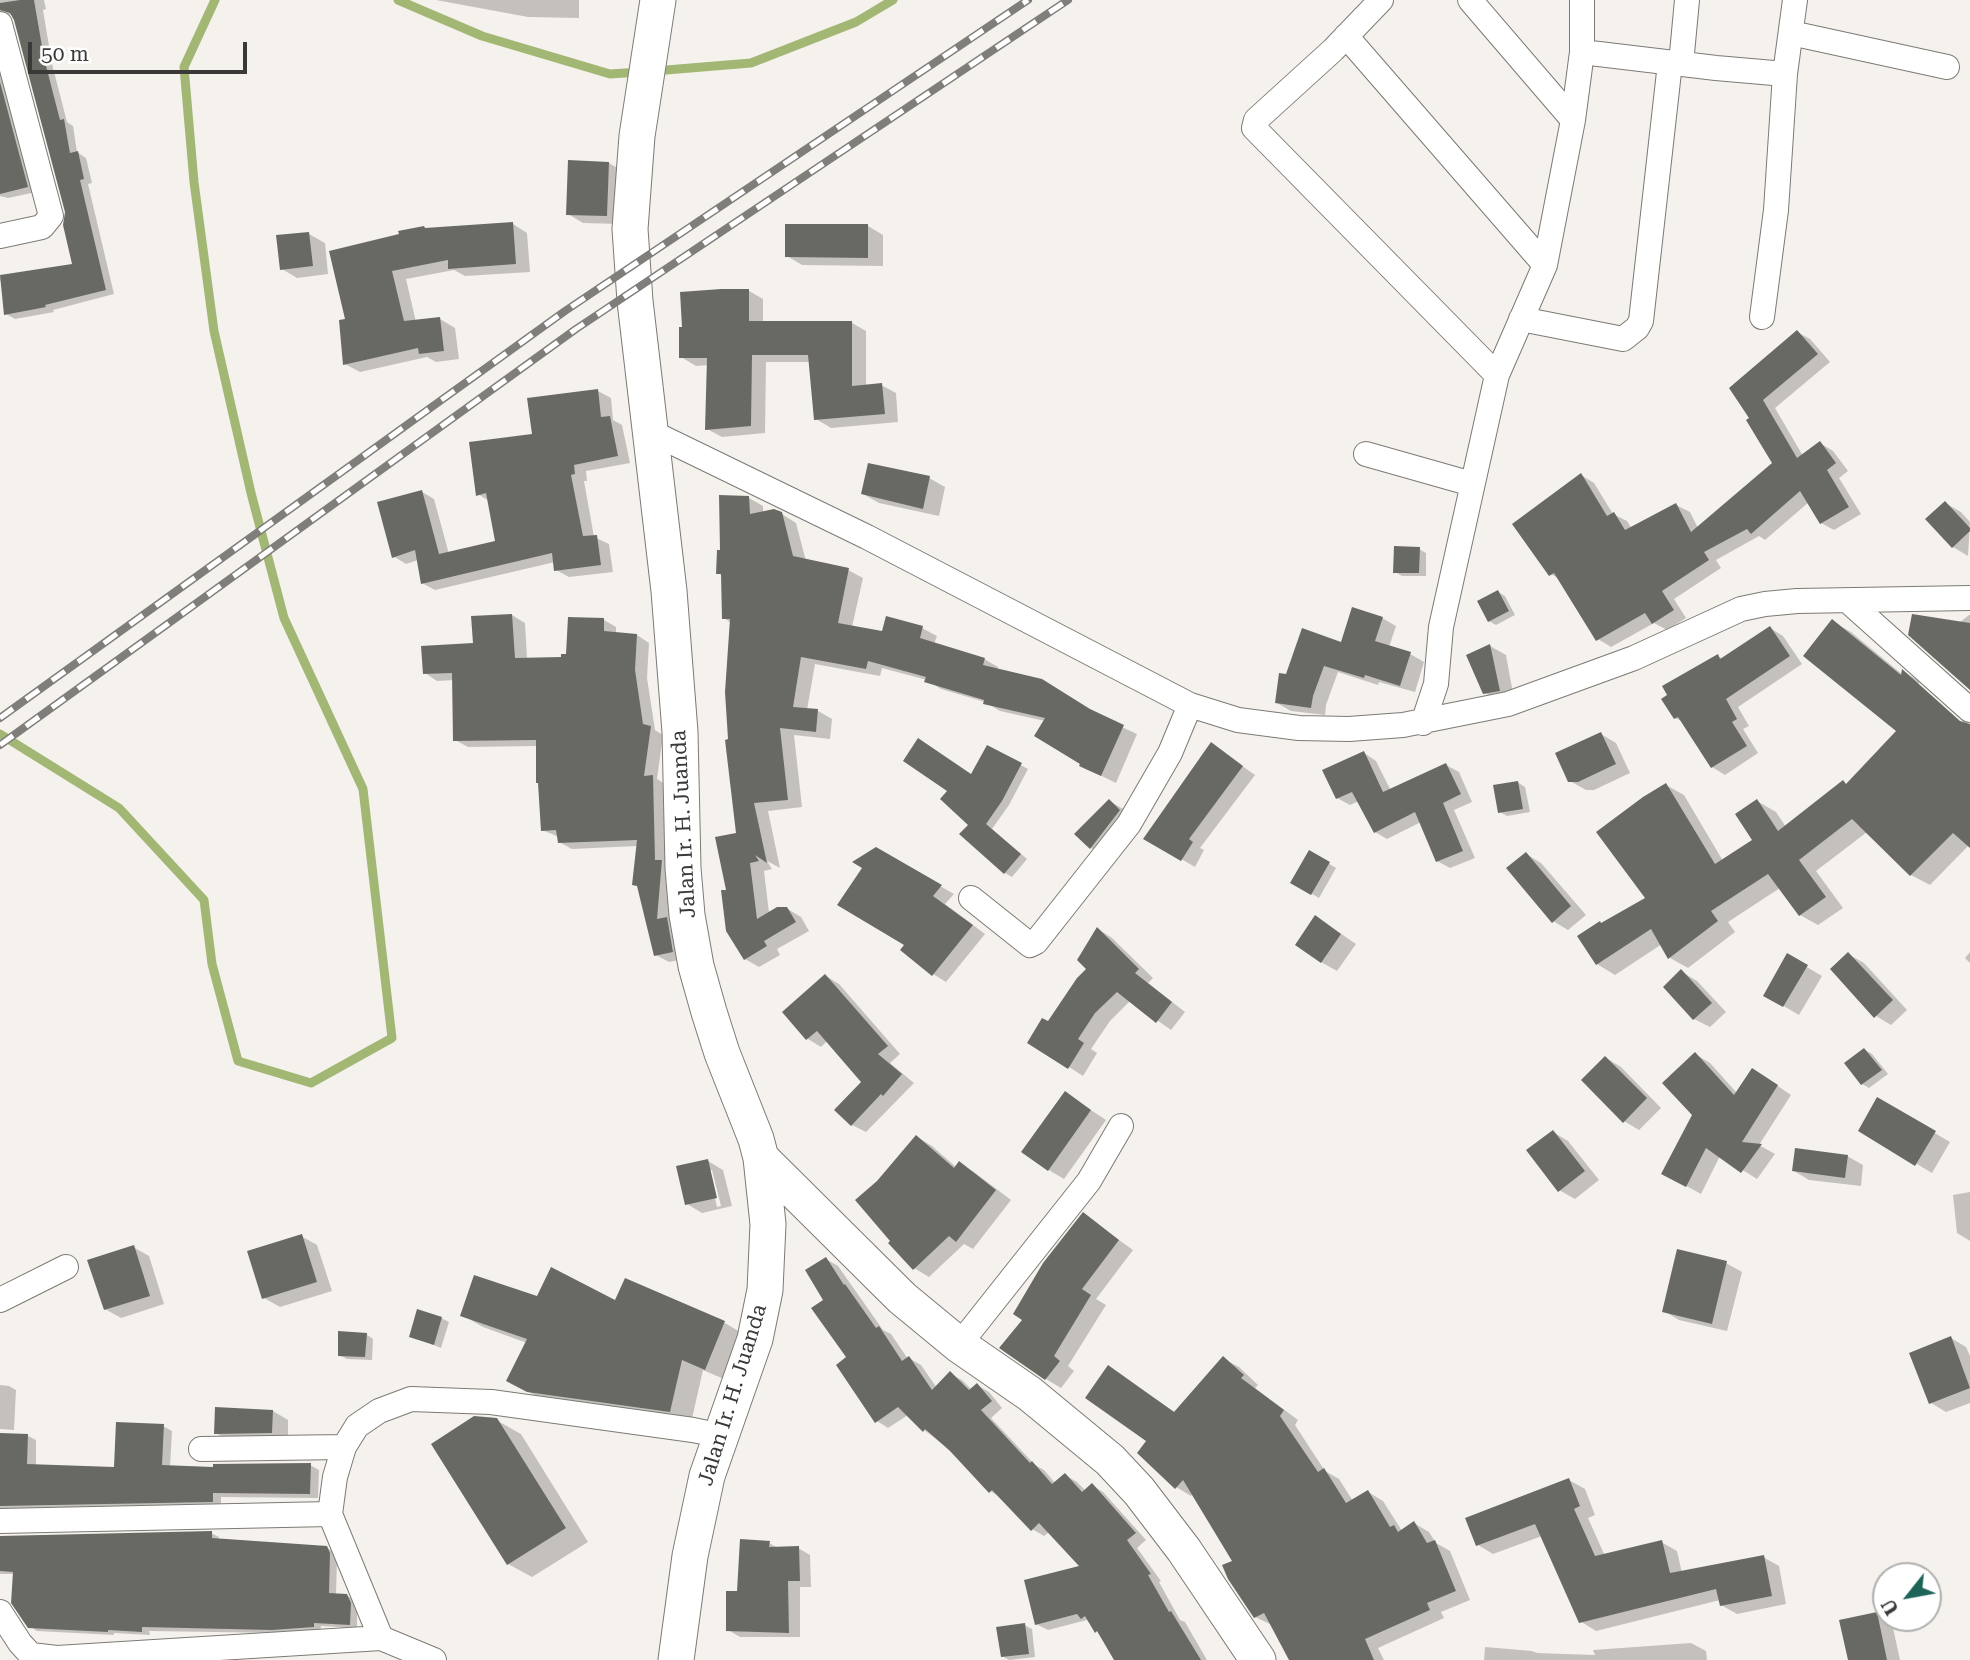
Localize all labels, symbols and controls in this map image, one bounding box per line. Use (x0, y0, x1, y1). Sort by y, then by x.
scale bar (32, 28, 250, 72)
text: 50 m (41, 42, 89, 66)
street label: Jalan Ir. H. Juanda (666, 729, 702, 919)
street label: Jalan Ir. H. Juanda (693, 1301, 773, 1489)
north arrow (1872, 1562, 1942, 1632)
text: U (1877, 1595, 1904, 1619)

